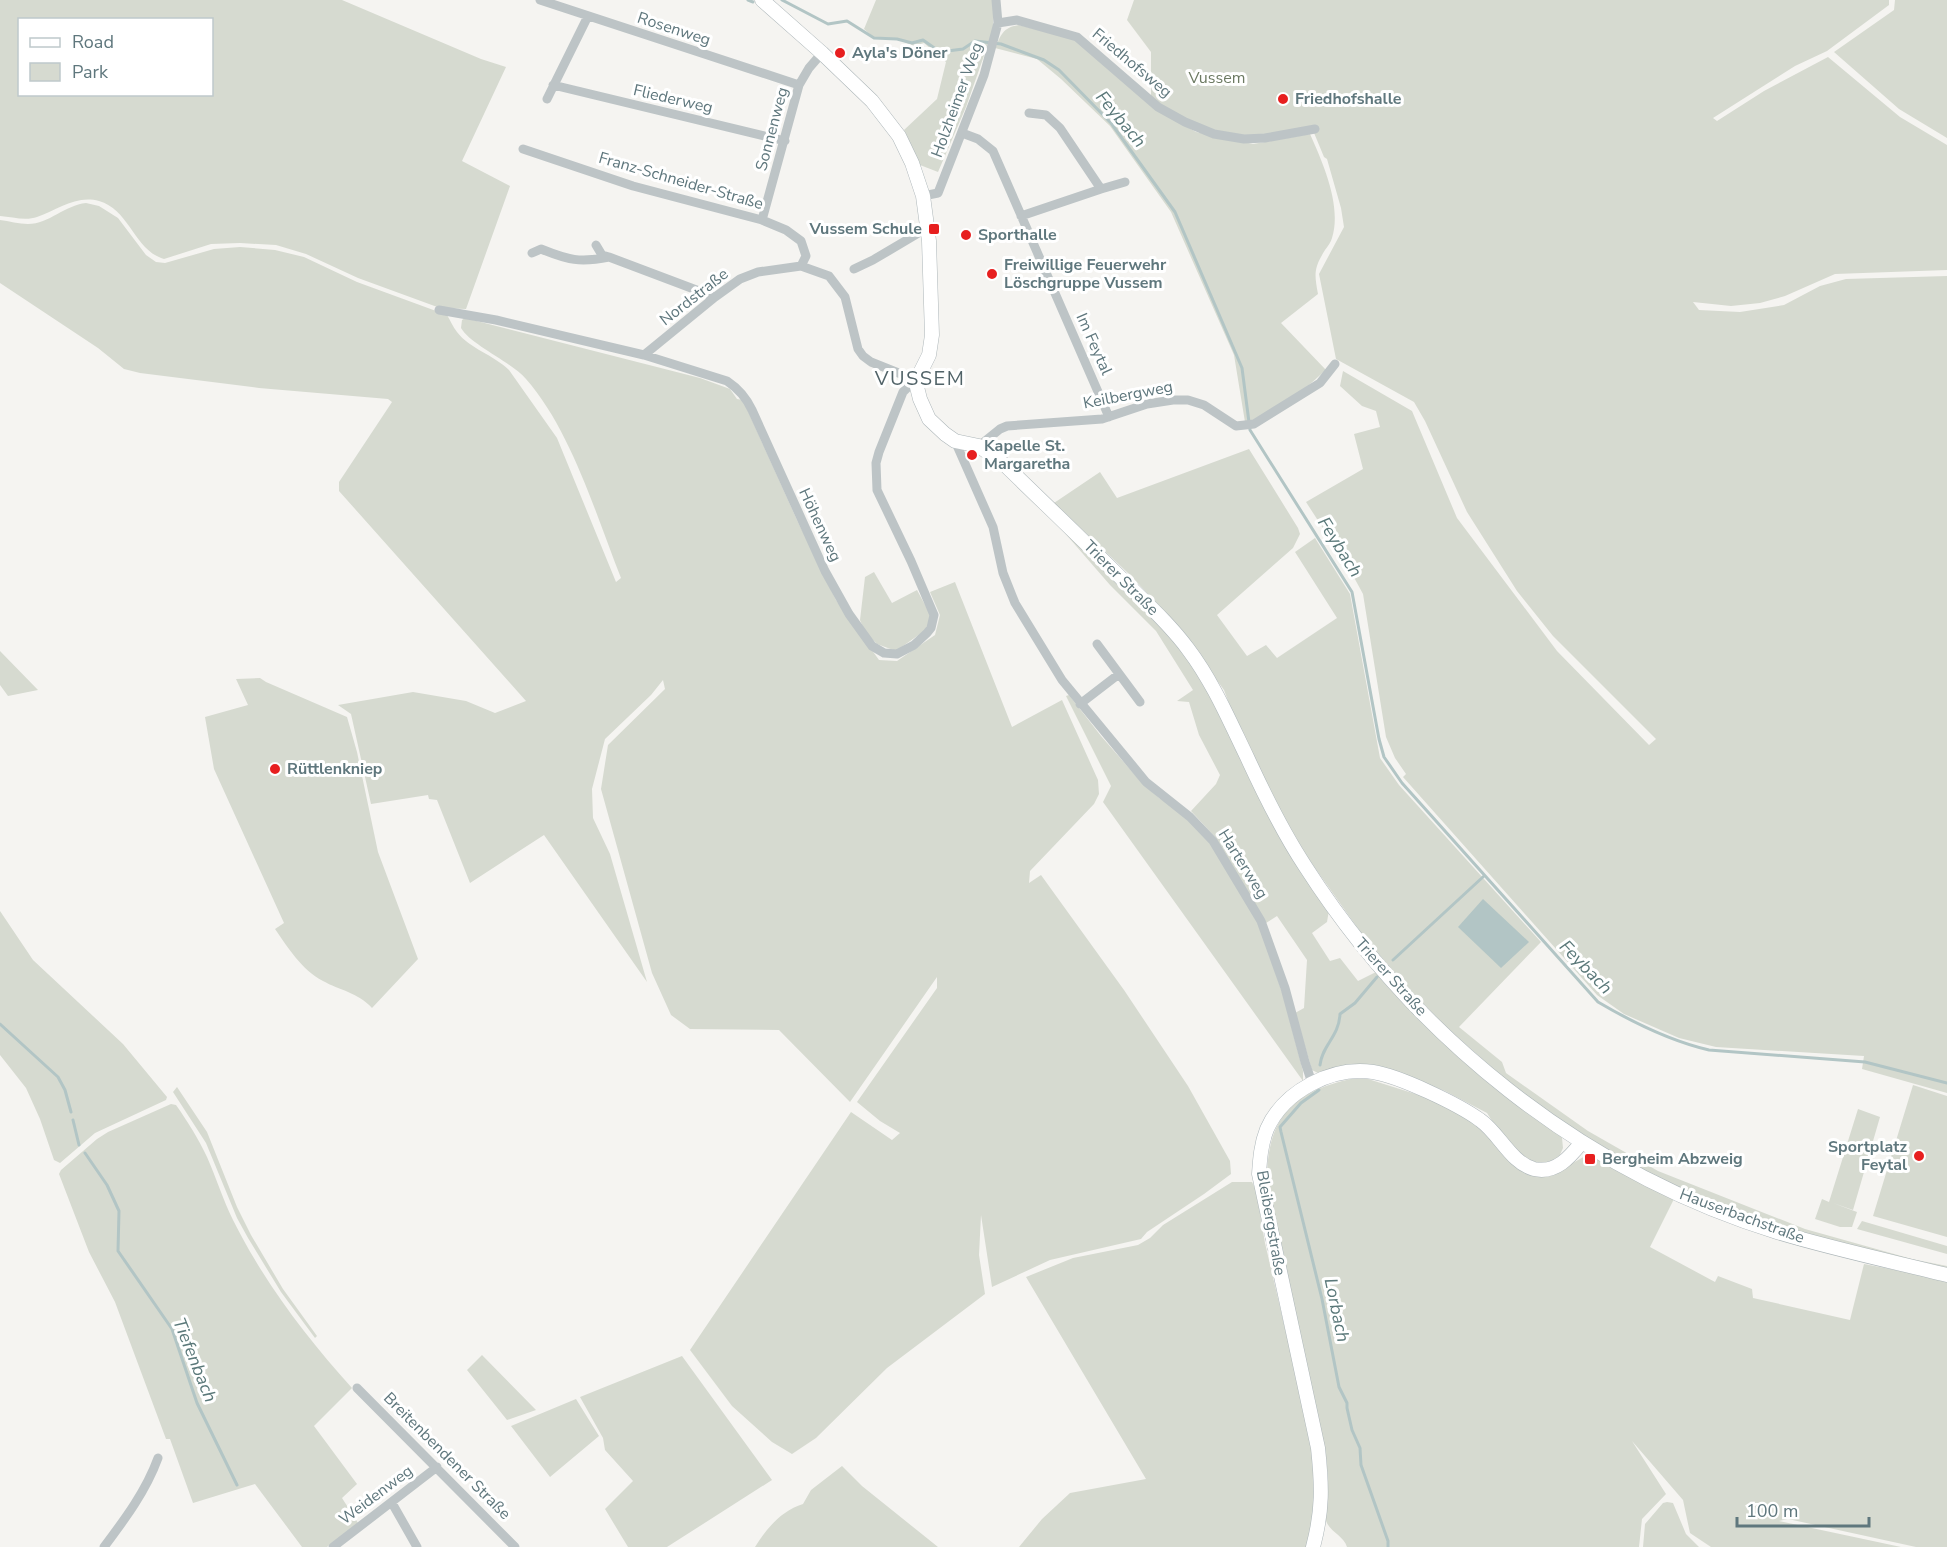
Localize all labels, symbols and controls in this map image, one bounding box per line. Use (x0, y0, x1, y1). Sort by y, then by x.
street label: Rosenweg (635, 7, 713, 51)
legend (18, 18, 213, 96)
street label: Friedhofsweg (1087, 23, 1177, 103)
text: Road (72, 30, 114, 54)
street label: Holzheimer Weg (926, 39, 988, 161)
place label: Ayla's Döner (852, 42, 948, 64)
marker: Ayla's Döner (833, 46, 847, 60)
text: Park (72, 60, 109, 84)
park label: Vussem (1188, 67, 1245, 89)
street label: Fliederweg (631, 79, 715, 119)
street label: Sonnenweg (750, 85, 794, 173)
water label: Feybach (1090, 86, 1152, 152)
place label: Friedhofshalle (1295, 88, 1402, 110)
marker: Friedhofshalle (1276, 92, 1290, 106)
street label: Franz-Schneider-Straße (596, 147, 766, 215)
place label: Vussem Schule (809, 218, 922, 240)
marker: Vussem Schule (927, 222, 941, 236)
place label: Sporthalle (978, 224, 1057, 246)
marker: Sporthalle (959, 228, 973, 242)
place label: Freiwillige Feuerwehr Löschgruppe Vussem (1004, 254, 1167, 294)
street label: Nordstraße (655, 263, 733, 331)
marker: Freiwillige Feuerwehr Löschgruppe Vussem (985, 267, 999, 281)
street label: Im Feytal (1071, 309, 1118, 379)
district label: VUSSEM (874, 365, 965, 392)
street label: Keilbergweg (1081, 376, 1175, 414)
place label: Kapelle St. Margaretha (984, 435, 1070, 475)
marker: Kapelle St. Margaretha (965, 448, 979, 462)
street label: Höhenweg (793, 485, 847, 565)
water label: Feybach (1312, 512, 1368, 582)
street label: Trierer Straße (1078, 535, 1164, 621)
place label: Rüttlenkniep (287, 758, 382, 780)
marker: Rüttlenkniep (268, 762, 282, 776)
street label: Harterweg (1213, 825, 1273, 903)
street label: Trierer Straße (1350, 933, 1432, 1021)
water label: Feybach (1554, 935, 1618, 999)
place label: Sportplatz Feytal (1828, 1136, 1907, 1176)
place label: Bergheim Abzweig (1602, 1148, 1743, 1170)
marker: Sportplatz Feytal (1912, 1149, 1926, 1163)
marker: Bergheim Abzweig (1583, 1152, 1597, 1166)
street label: Bleibergstraße (1251, 1169, 1291, 1277)
street label: Hauserbachstraße (1676, 1183, 1808, 1249)
water label: Lorbach (1319, 1276, 1355, 1344)
water label: Tiefenbach (167, 1314, 223, 1406)
street label: Breitenbendener Straße (378, 1387, 516, 1525)
street label: Weidenweg (335, 1460, 417, 1530)
scale bar (1737, 1490, 1869, 1528)
text: 100 m (1746, 1499, 1798, 1523)

